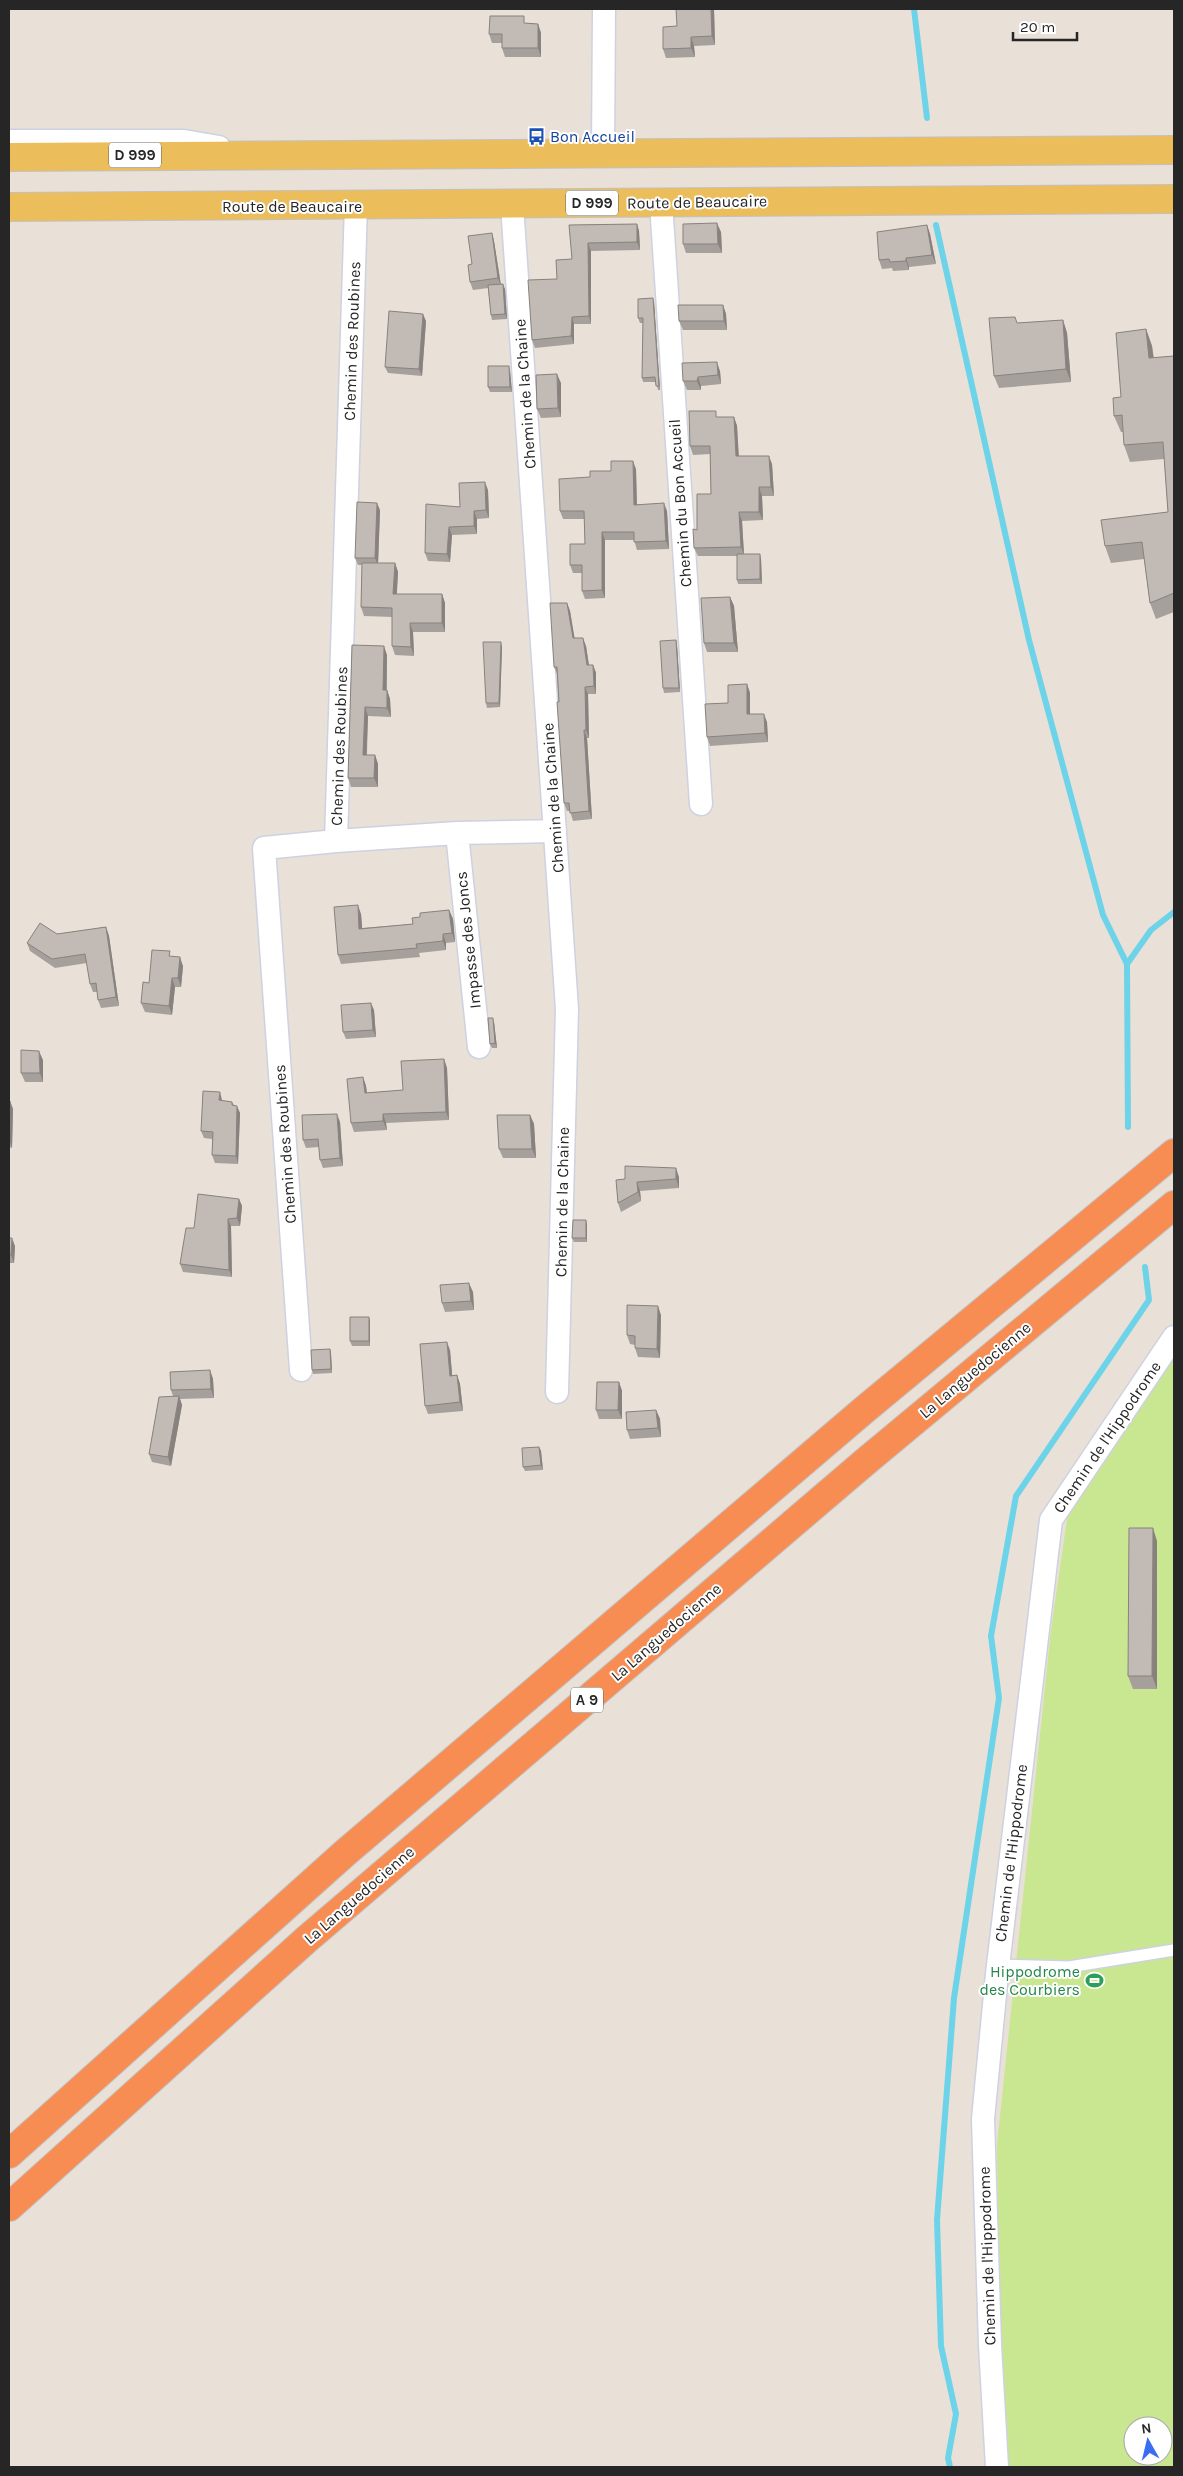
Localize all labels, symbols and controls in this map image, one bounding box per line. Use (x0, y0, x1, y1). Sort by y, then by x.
scale bar (1013, 10, 1077, 42)
text: 20 m (1020, 18, 1055, 36)
bus stop icon: Bon Accueil (526, 126, 546, 146)
place label: Bon Accueil (550, 127, 635, 146)
road number: D 999 (109, 142, 161, 168)
road number: D 999 (566, 190, 618, 216)
street label: Route de Beaucaire (627, 191, 767, 213)
street label: Route de Beaucaire (222, 197, 362, 216)
street label: Chemin des Roubines (340, 261, 364, 421)
street label: Chemin de la Chaine (510, 318, 540, 470)
street label: Chemin du Bon Accueil (665, 418, 695, 588)
street label: Chemin des Roubines (327, 666, 351, 826)
street label: Chemin de la Chaine (538, 722, 568, 874)
street label: Impasse des Joncs (451, 870, 485, 1010)
street label: Chemin des Roubines (270, 1064, 300, 1224)
street label: Chemin de la Chaine (551, 1127, 573, 1277)
street label: La Languedocienne (915, 1318, 1035, 1422)
street label: Chemin de l'Hippodrome (1049, 1357, 1165, 1517)
street label: La Languedocienne (607, 1579, 725, 1685)
road number: A 9 (571, 1688, 603, 1712)
street label: Chemin de l'Hippodrome (991, 1763, 1031, 1943)
street label: La Languedocienne (300, 1842, 418, 1948)
place label: Hippodrome des Courbiers (979, 1962, 1080, 1999)
sports icon: Hippodrome des Courbiers (1084, 1970, 1104, 1990)
street label: Chemin de l'Hippodrome (974, 2166, 1000, 2346)
north arrow (1123, 2416, 1173, 2466)
text: N (1140, 2420, 1152, 2438)

